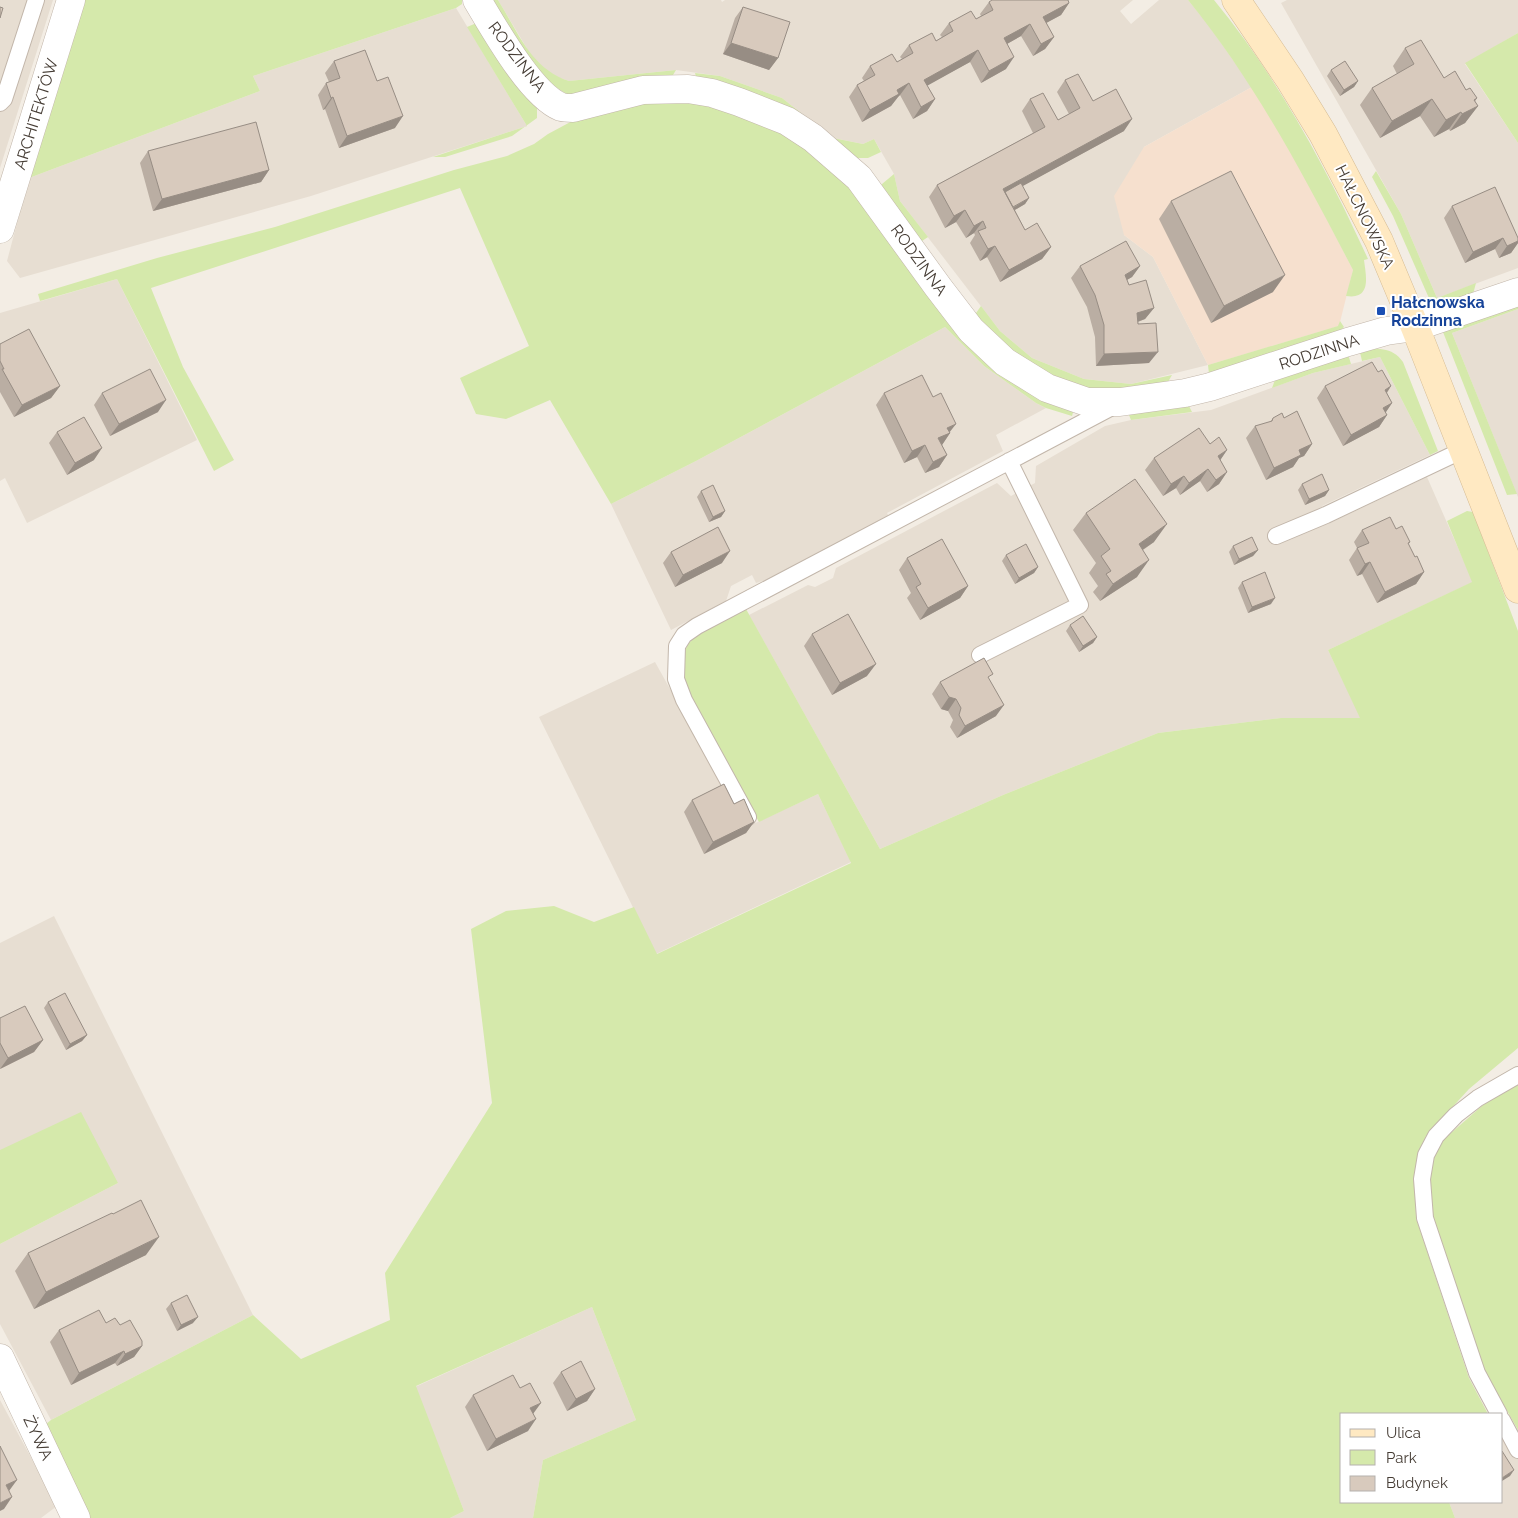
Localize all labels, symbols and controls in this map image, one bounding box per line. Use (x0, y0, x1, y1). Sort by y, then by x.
street label: RODZINNA (484, 18, 550, 96)
street label: ARCHITEKTÓW (9, 55, 62, 172)
street label: HAŁCNOWSKA (1332, 162, 1399, 272)
street label: RODZINNA (887, 221, 951, 299)
place label: Hałcnowska Rodzinna (1391, 293, 1485, 330)
marker: Hałcnowska Rodzinna (1375, 305, 1387, 317)
street label: RODZINNA (1276, 330, 1362, 374)
street label: ŻYWA (19, 1412, 58, 1464)
legend (1340, 1413, 1503, 1503)
text: Ulica (1386, 1424, 1421, 1442)
text: Park (1386, 1449, 1417, 1467)
text: Budynek (1386, 1474, 1448, 1492)

